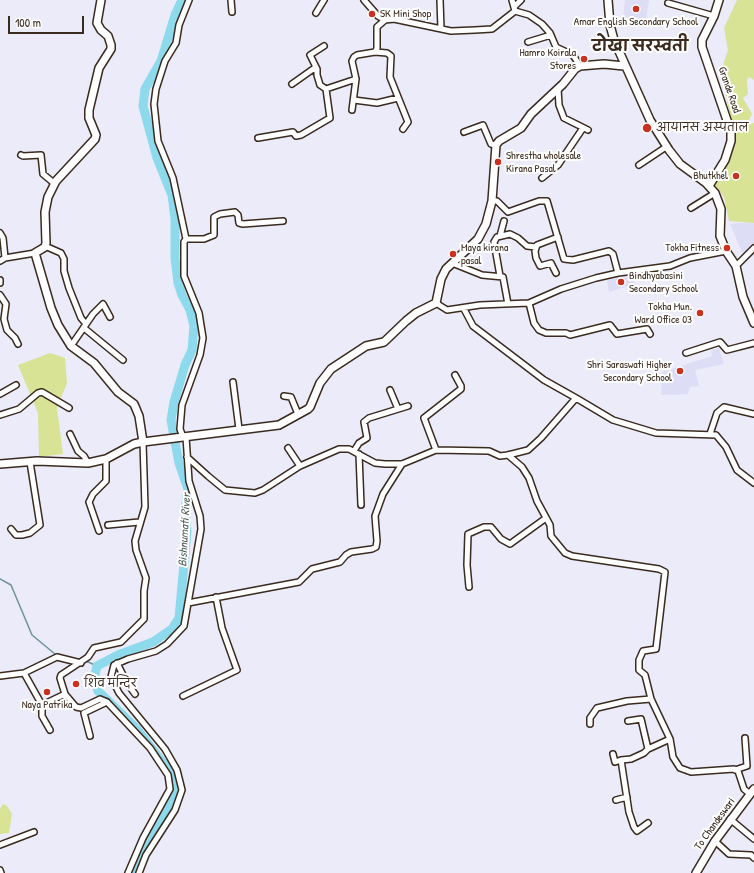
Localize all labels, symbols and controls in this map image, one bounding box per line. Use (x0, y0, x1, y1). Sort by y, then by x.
marker: Amar English Secondary School (631, 4, 641, 14)
place label: SK Mini Shop (380, 7, 431, 21)
scale bar (10, 8, 86, 34)
marker: SK Mini Shop (367, 9, 377, 19)
text: 100 m (15, 14, 41, 31)
place label: Amar English Secondary School (574, 15, 698, 29)
district label: टोखा सरस्वती (592, 38, 688, 56)
place label: Hamro Koirala Stores (519, 46, 576, 72)
marker: Hamro Koirala Stores (579, 54, 589, 64)
street label: Grande Road (715, 65, 743, 115)
place label: आयानस अस्पताल (656, 121, 748, 135)
marker: आयानस अस्पताल (641, 122, 653, 134)
place label: Shrestha wholesale Kirana Pasal (506, 149, 581, 175)
marker: Shrestha wholesale Kirana Pasal (493, 157, 503, 167)
place label: Bhutkhel (693, 169, 728, 183)
marker: Bhutkhel (731, 171, 741, 181)
place label: Maya kirana pasal (461, 241, 508, 267)
place label: Tokha Fitness (665, 241, 719, 255)
marker: Tokha Fitness (722, 243, 732, 253)
marker: Maya kirana pasal (448, 249, 458, 259)
place label: Bindhyabasini Secondary School (629, 269, 698, 295)
marker: Bindhyabasini Secondary School (616, 277, 626, 287)
place label: Tokha Mun. Ward Office 03 (634, 300, 692, 326)
marker: Tokha Mun. Ward Office 03 (695, 308, 705, 318)
place label: Shri Saraswati Higher Secondary School (587, 358, 672, 384)
marker: Shri Saraswati Higher Secondary School (675, 366, 685, 376)
water label: Bishnumati River (176, 493, 194, 567)
place label: शिव मन्दिर (84, 677, 137, 691)
marker: शिव मन्दिर (71, 679, 81, 689)
marker: Naya Patrika (42, 687, 52, 697)
place label: Naya Patrika (22, 698, 72, 712)
street label: To Chandeswari (692, 795, 738, 853)

